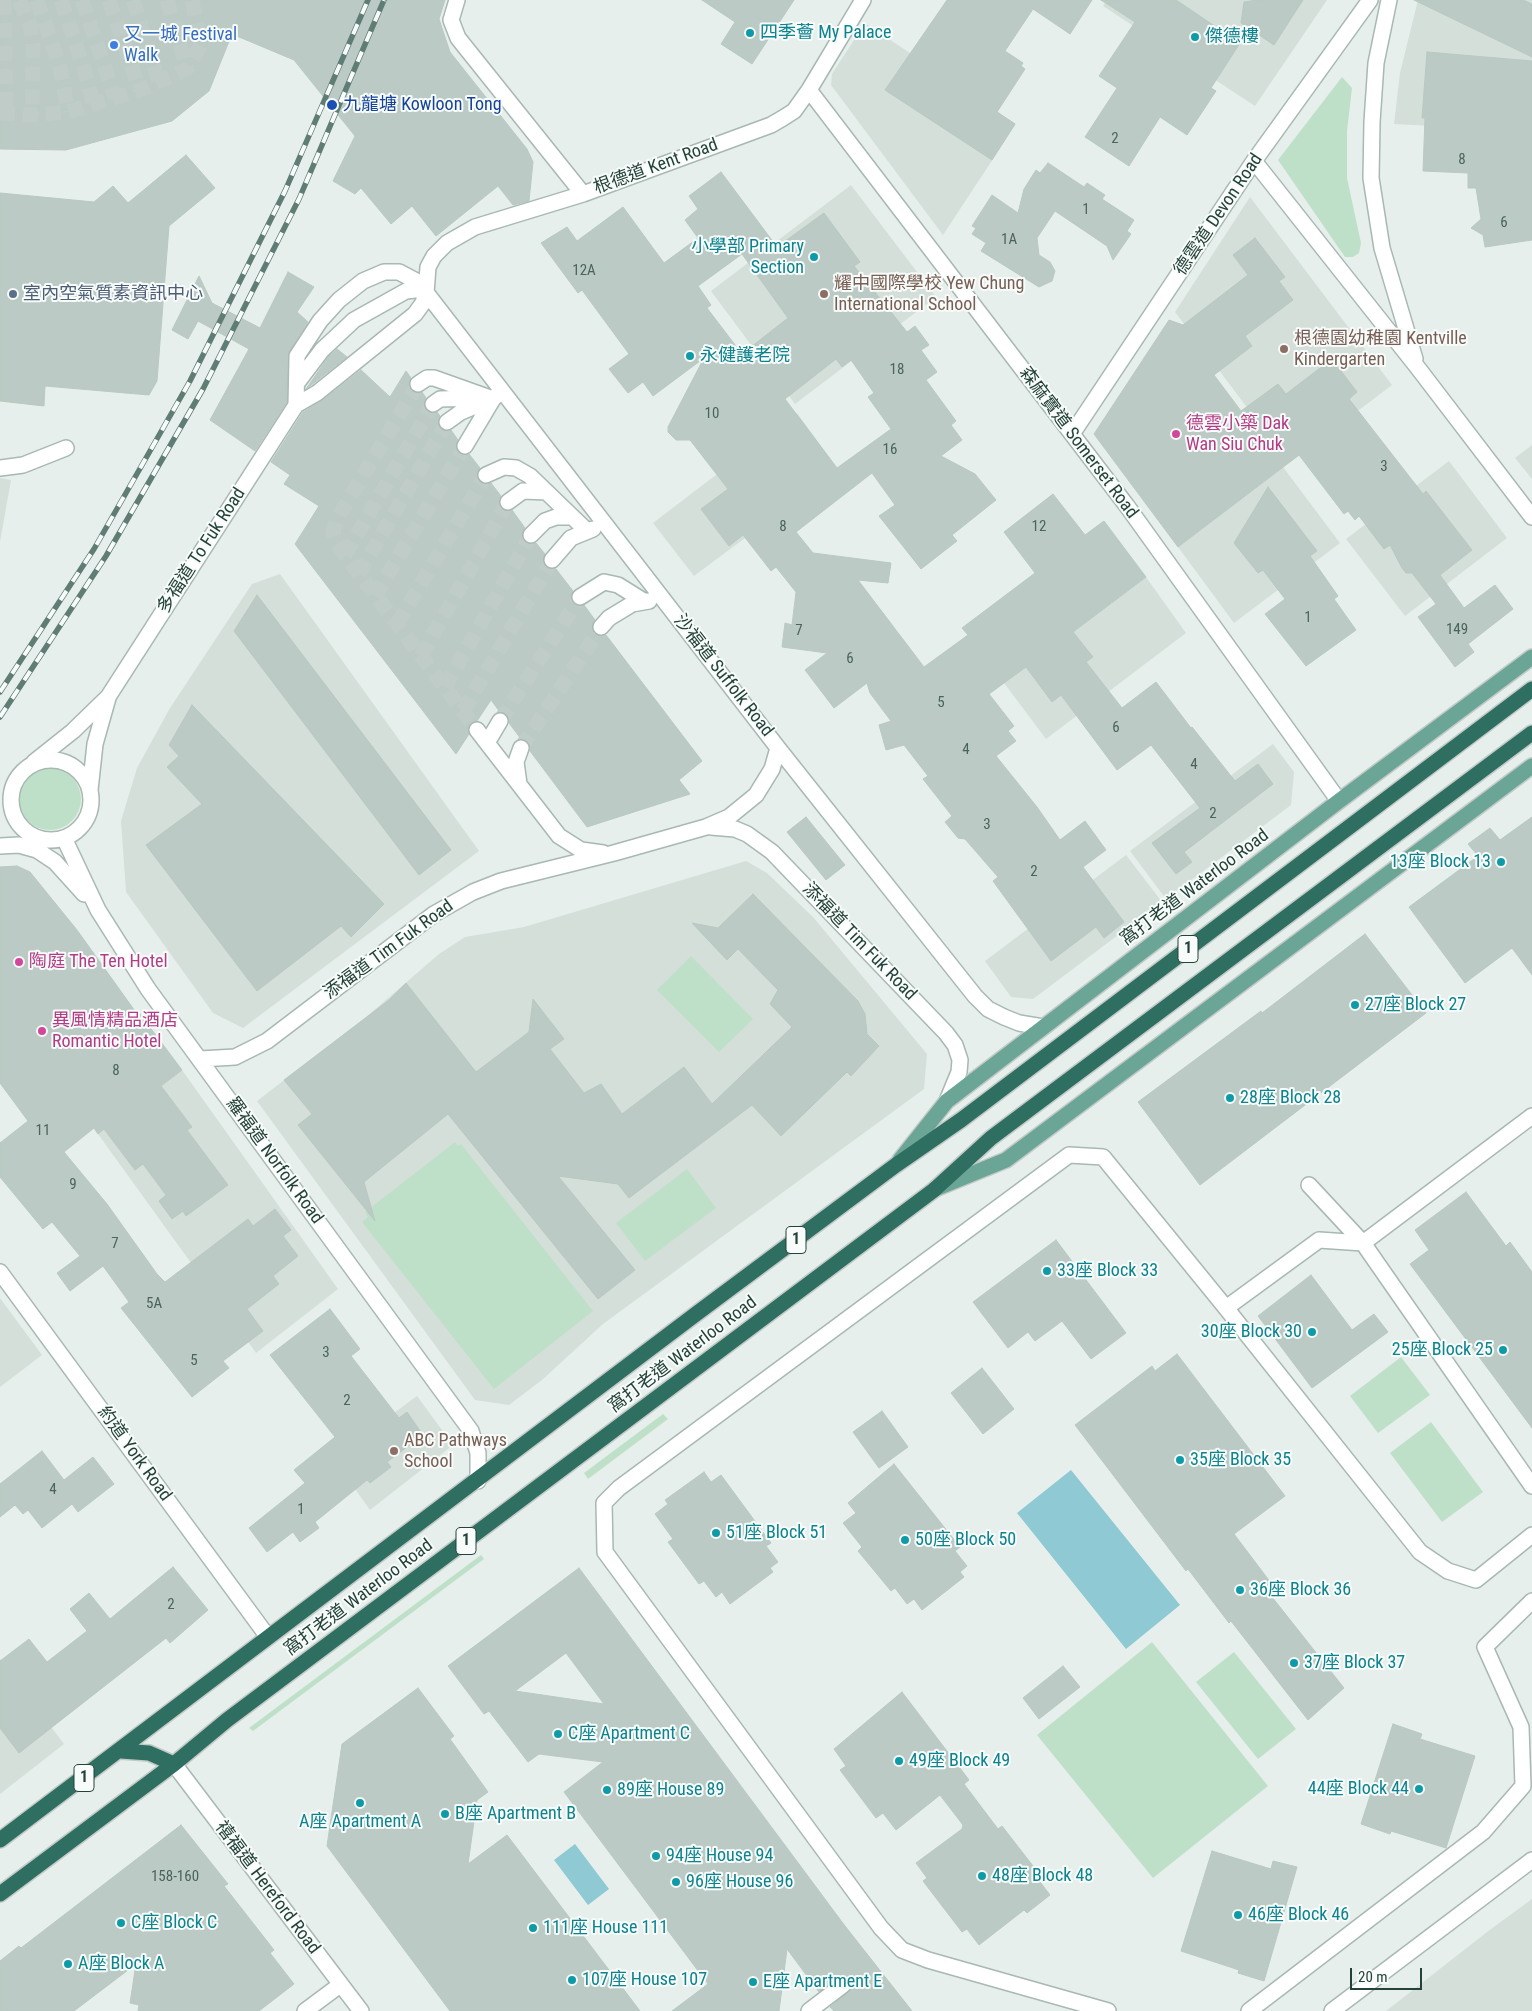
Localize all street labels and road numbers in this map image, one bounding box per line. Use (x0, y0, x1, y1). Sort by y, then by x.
street label: 根德道 Kent Road (591, 135, 721, 199)
street label: 德雲道 Devon Road (1170, 150, 1268, 280)
street label: 森麻實道 Somerset Road (1014, 363, 1142, 523)
street label: 多福道 To Fuk Road (153, 484, 251, 618)
street label: 沙福道 Suffolk Road (669, 611, 777, 741)
street label: 窩打老道 Waterloo Road (1117, 825, 1273, 951)
street label: 添福道 Tim Fuk Road (797, 879, 921, 1005)
street label: 添福道 Tim Fuk Road (320, 896, 458, 1004)
road number: 1 (1178, 936, 1198, 962)
street label: 羅福道 Norfolk Road (221, 1093, 327, 1229)
road number: 1 (786, 1226, 806, 1254)
street label: 窩打老道 Waterloo Road (605, 1292, 761, 1418)
street label: 約道 York Road (92, 1402, 176, 1506)
road number: 1 (456, 1528, 476, 1554)
street label: 窩打老道 Waterloo Road (281, 1535, 437, 1661)
road number: 1 (74, 1765, 94, 1792)
street label: 禧福道 Hereford Road (210, 1817, 324, 1959)

